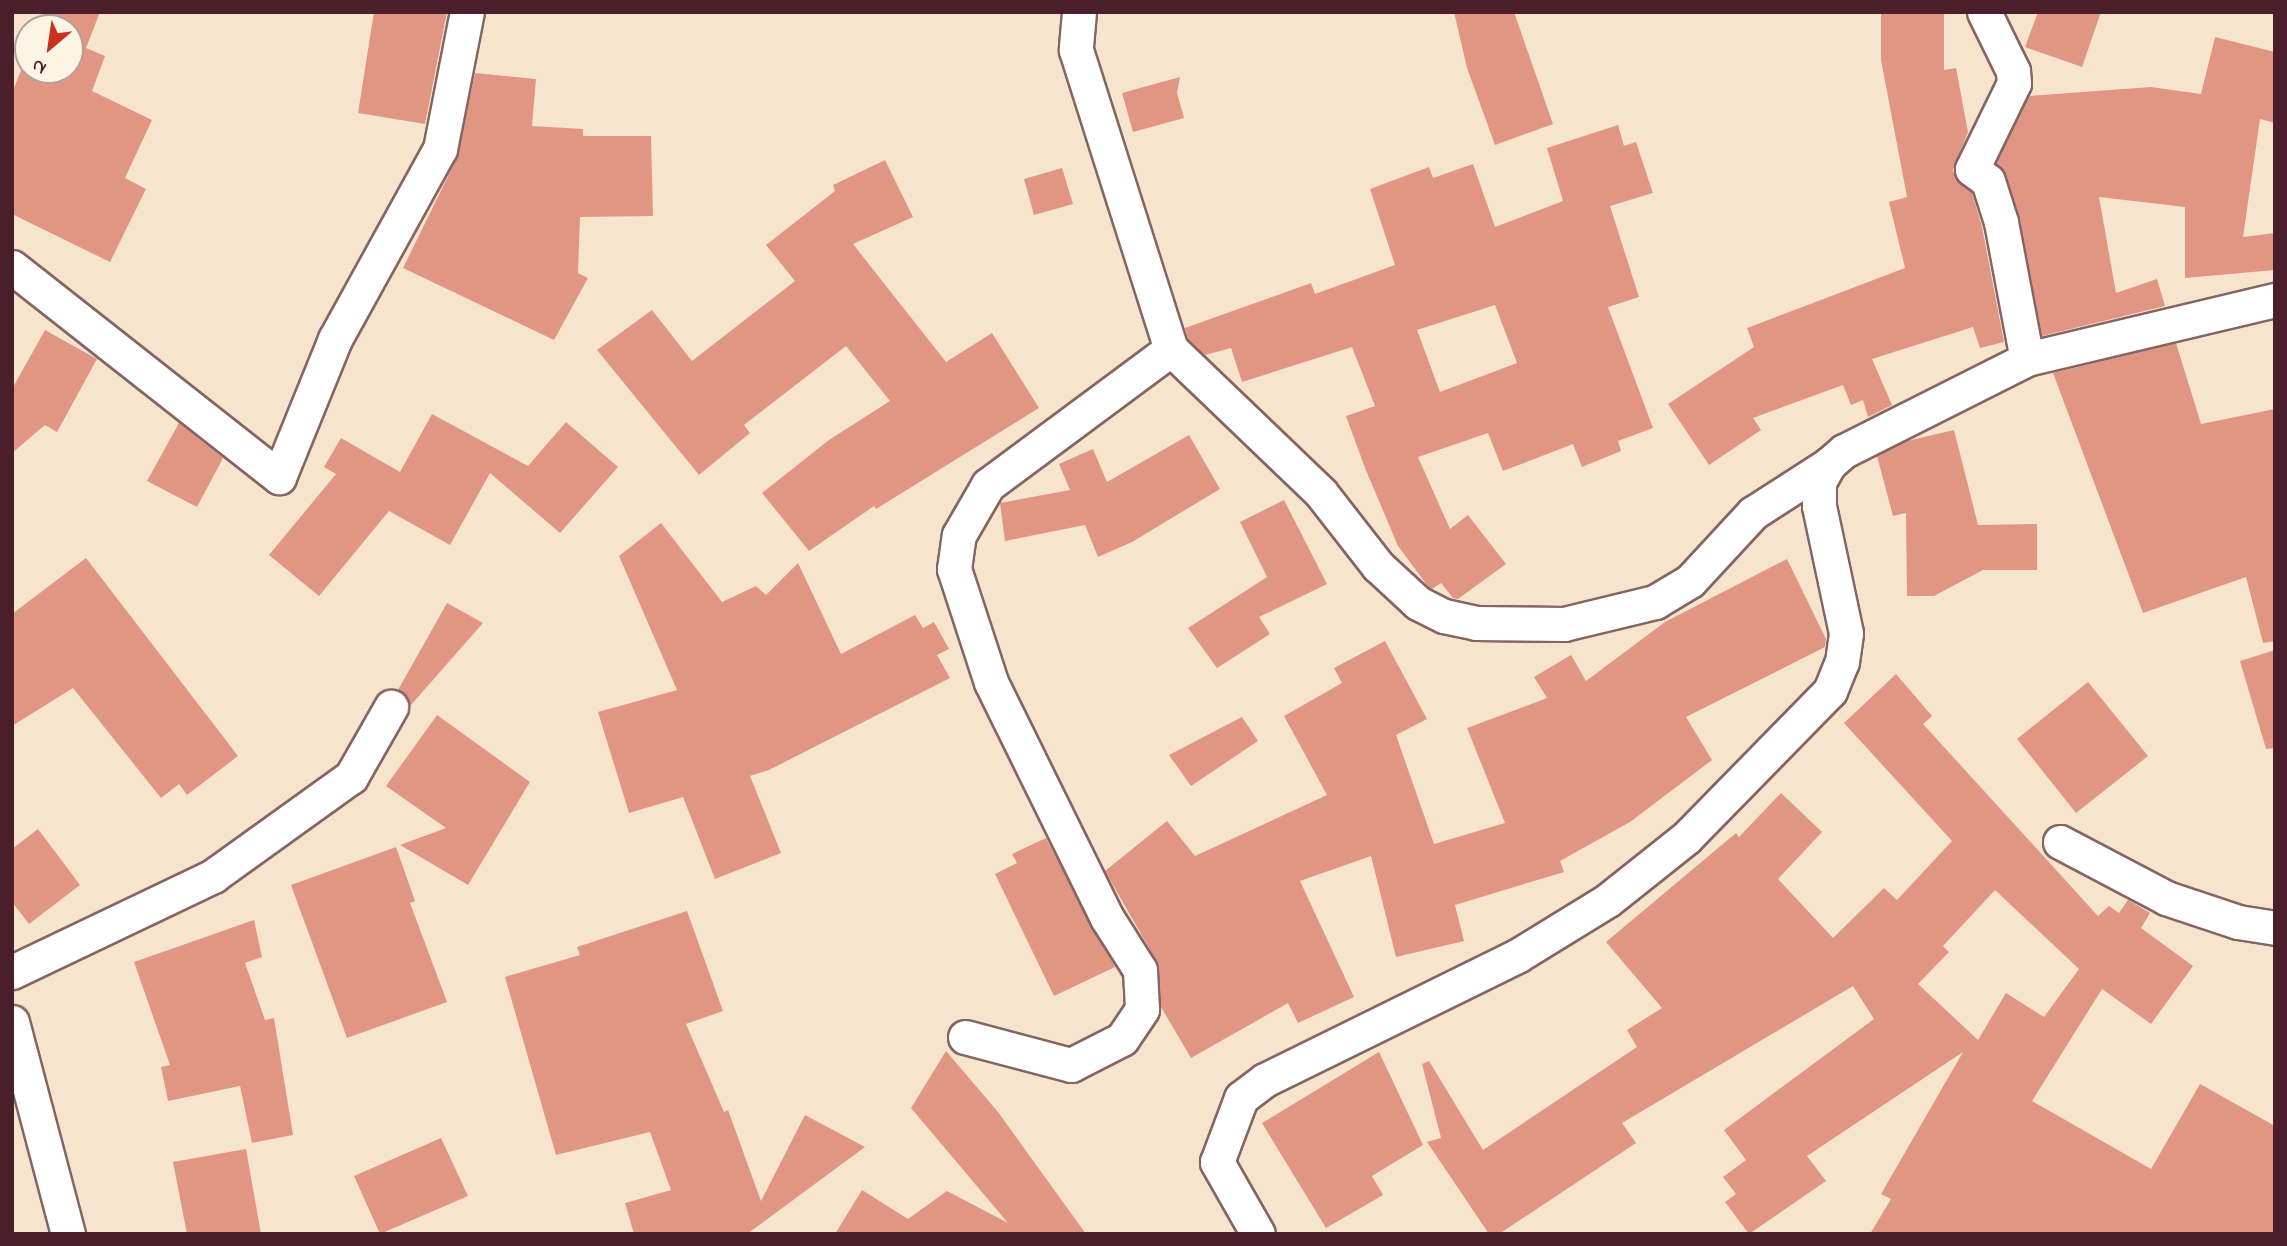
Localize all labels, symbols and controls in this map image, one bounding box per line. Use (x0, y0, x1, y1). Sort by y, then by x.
north arrow (14, 14, 84, 84)
text: N (27, 51, 52, 81)

